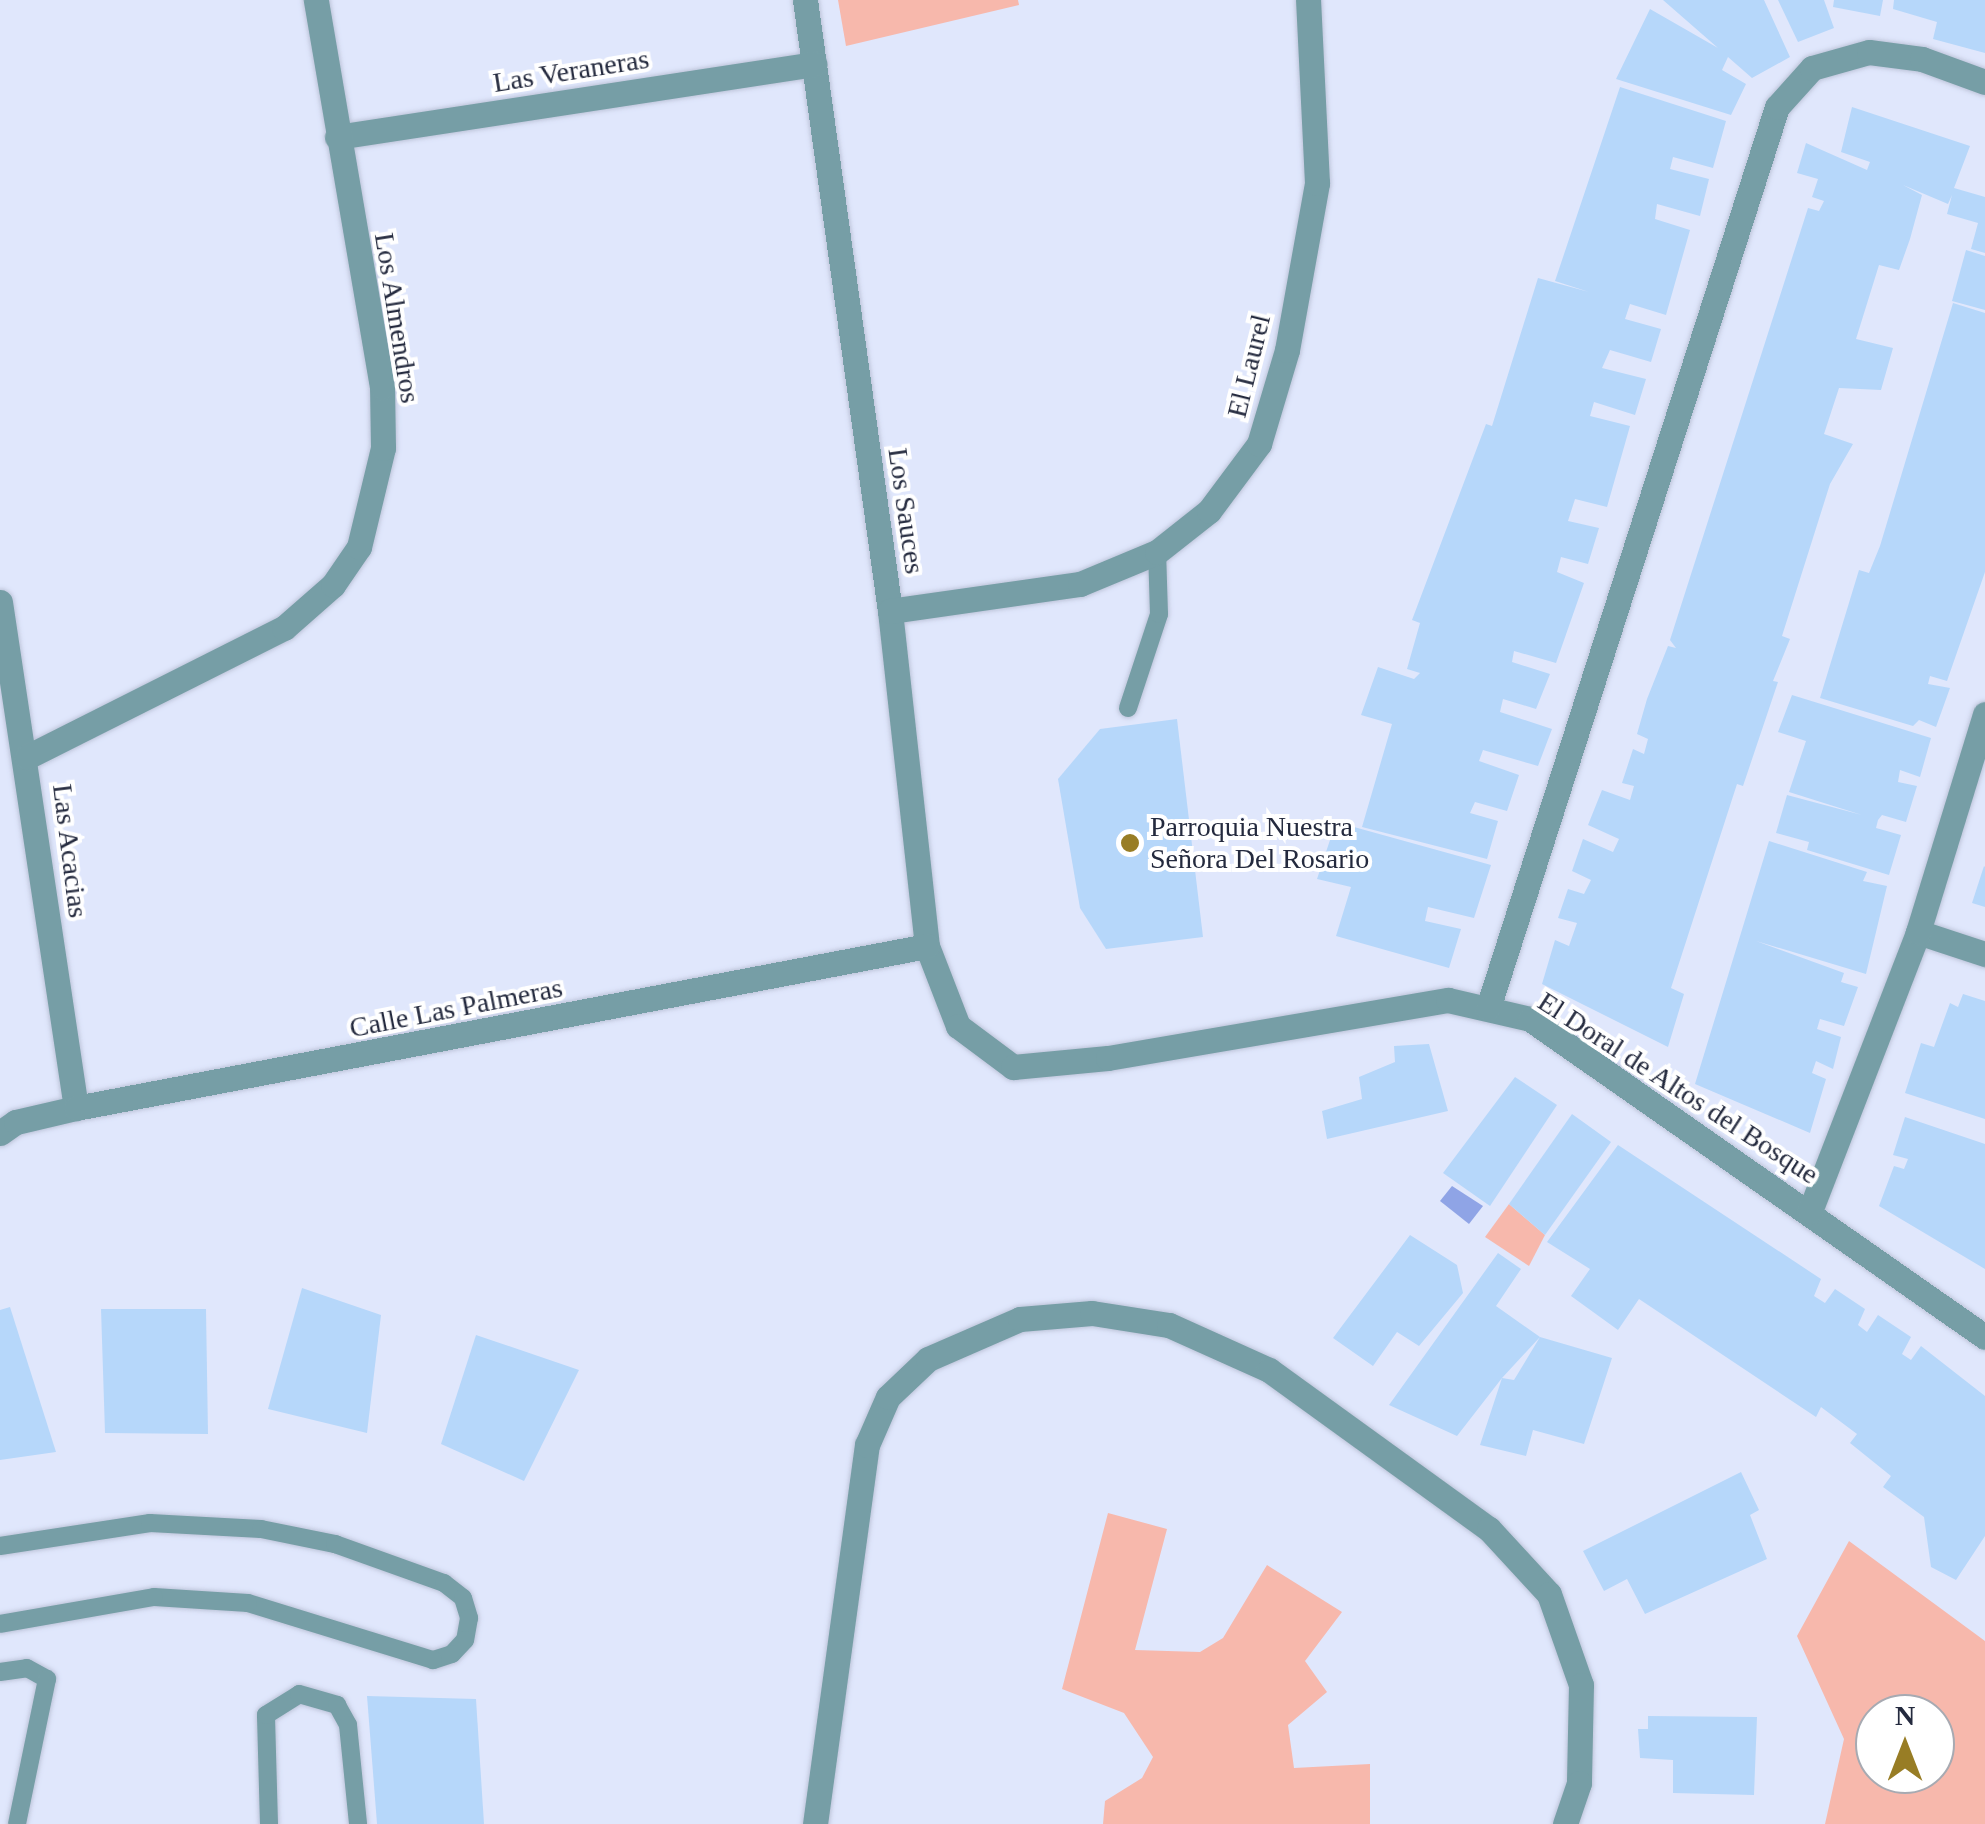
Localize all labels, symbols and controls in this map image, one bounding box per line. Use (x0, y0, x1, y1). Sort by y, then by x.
street label: Las Veraneras (490, 42, 652, 100)
street label: Los Almendros (367, 230, 427, 406)
street label: El Laurel (1220, 311, 1278, 421)
street label: Los Sauces (881, 446, 931, 576)
street label: Las Acacias (45, 781, 95, 921)
place label: Parroquia Nuestra Señora Del Rosario (1150, 810, 1369, 876)
marker: Parroquia Nuestra Señora Del Rosario (1119, 832, 1141, 854)
street label: Calle Las Palmeras (347, 971, 565, 1045)
street label: El Doral de Altos del Bosque (1531, 984, 1825, 1192)
north arrow (1855, 1694, 1955, 1794)
text: N (1895, 1700, 1915, 1731)

